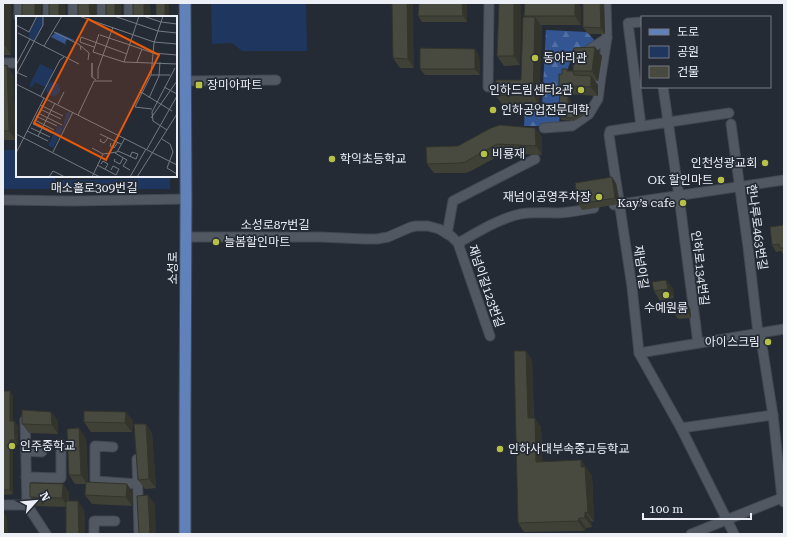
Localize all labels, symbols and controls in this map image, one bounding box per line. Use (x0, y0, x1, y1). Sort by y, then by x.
inset map (16, 16, 177, 177)
legend (641, 16, 771, 88)
text: 도로 (677, 25, 699, 39)
text: 공원 (677, 45, 699, 59)
place label: 동아리관 (543, 51, 587, 65)
marker: 동아리관 (530, 53, 540, 63)
text: 건물 (677, 65, 699, 79)
place label: 장미아파트 (207, 78, 262, 92)
marker: 장미아파트 (194, 80, 204, 90)
place label: 인하드림센터2관 (489, 83, 573, 97)
marker: 인하드림센터2관 (576, 85, 586, 95)
place label: 인하공업전문대학 (501, 103, 589, 117)
marker: 인하공업전문대학 (488, 105, 498, 115)
place label: 비룡재 (492, 147, 525, 161)
marker: 비룡재 (479, 149, 489, 159)
place label: 학익초등학교 (340, 152, 406, 166)
marker: 학익초등학교 (327, 154, 337, 164)
place label: 인천성광교회 (691, 156, 757, 170)
marker: 인천성광교회 (760, 158, 770, 168)
place label: OK 할인마트 (648, 173, 713, 187)
marker: OK 할인마트 (716, 175, 726, 185)
street label: 매소홀로309번길 (51, 181, 137, 195)
street label: 한나루로463번길 (744, 183, 770, 271)
place label: 재넘이공영주차장 (503, 190, 591, 204)
marker: 재넘이공영주차장 (594, 192, 604, 202)
place label: Kay’s cafe (617, 196, 675, 210)
marker: Kay’s cafe (678, 198, 688, 208)
street label: 소성로87번길 (241, 218, 309, 232)
street label: 인하로134번길 (688, 230, 712, 306)
place label: 늘봄할인마트 (224, 235, 290, 249)
marker: 늘봄할인마트 (211, 237, 221, 247)
street label: 재넘이길123번길 (465, 243, 507, 329)
street label: 재넘이길 (631, 244, 651, 290)
street label: 소성로 (166, 251, 180, 285)
marker: 수예원룸 (661, 290, 671, 300)
place label: 수예원룸 (644, 301, 688, 315)
place label: 아이스크림 (705, 335, 760, 349)
marker: 아이스크림 (763, 337, 773, 347)
place label: 인주중학교 (20, 439, 75, 453)
marker: 인주중학교 (7, 441, 17, 451)
place label: 인하사대부속중고등학교 (508, 442, 629, 456)
marker: 인하사대부속중고등학교 (495, 444, 505, 454)
north arrow (16, 481, 56, 521)
text: N (37, 490, 52, 504)
scale bar (643, 495, 751, 521)
text: 100 m (649, 502, 683, 516)

